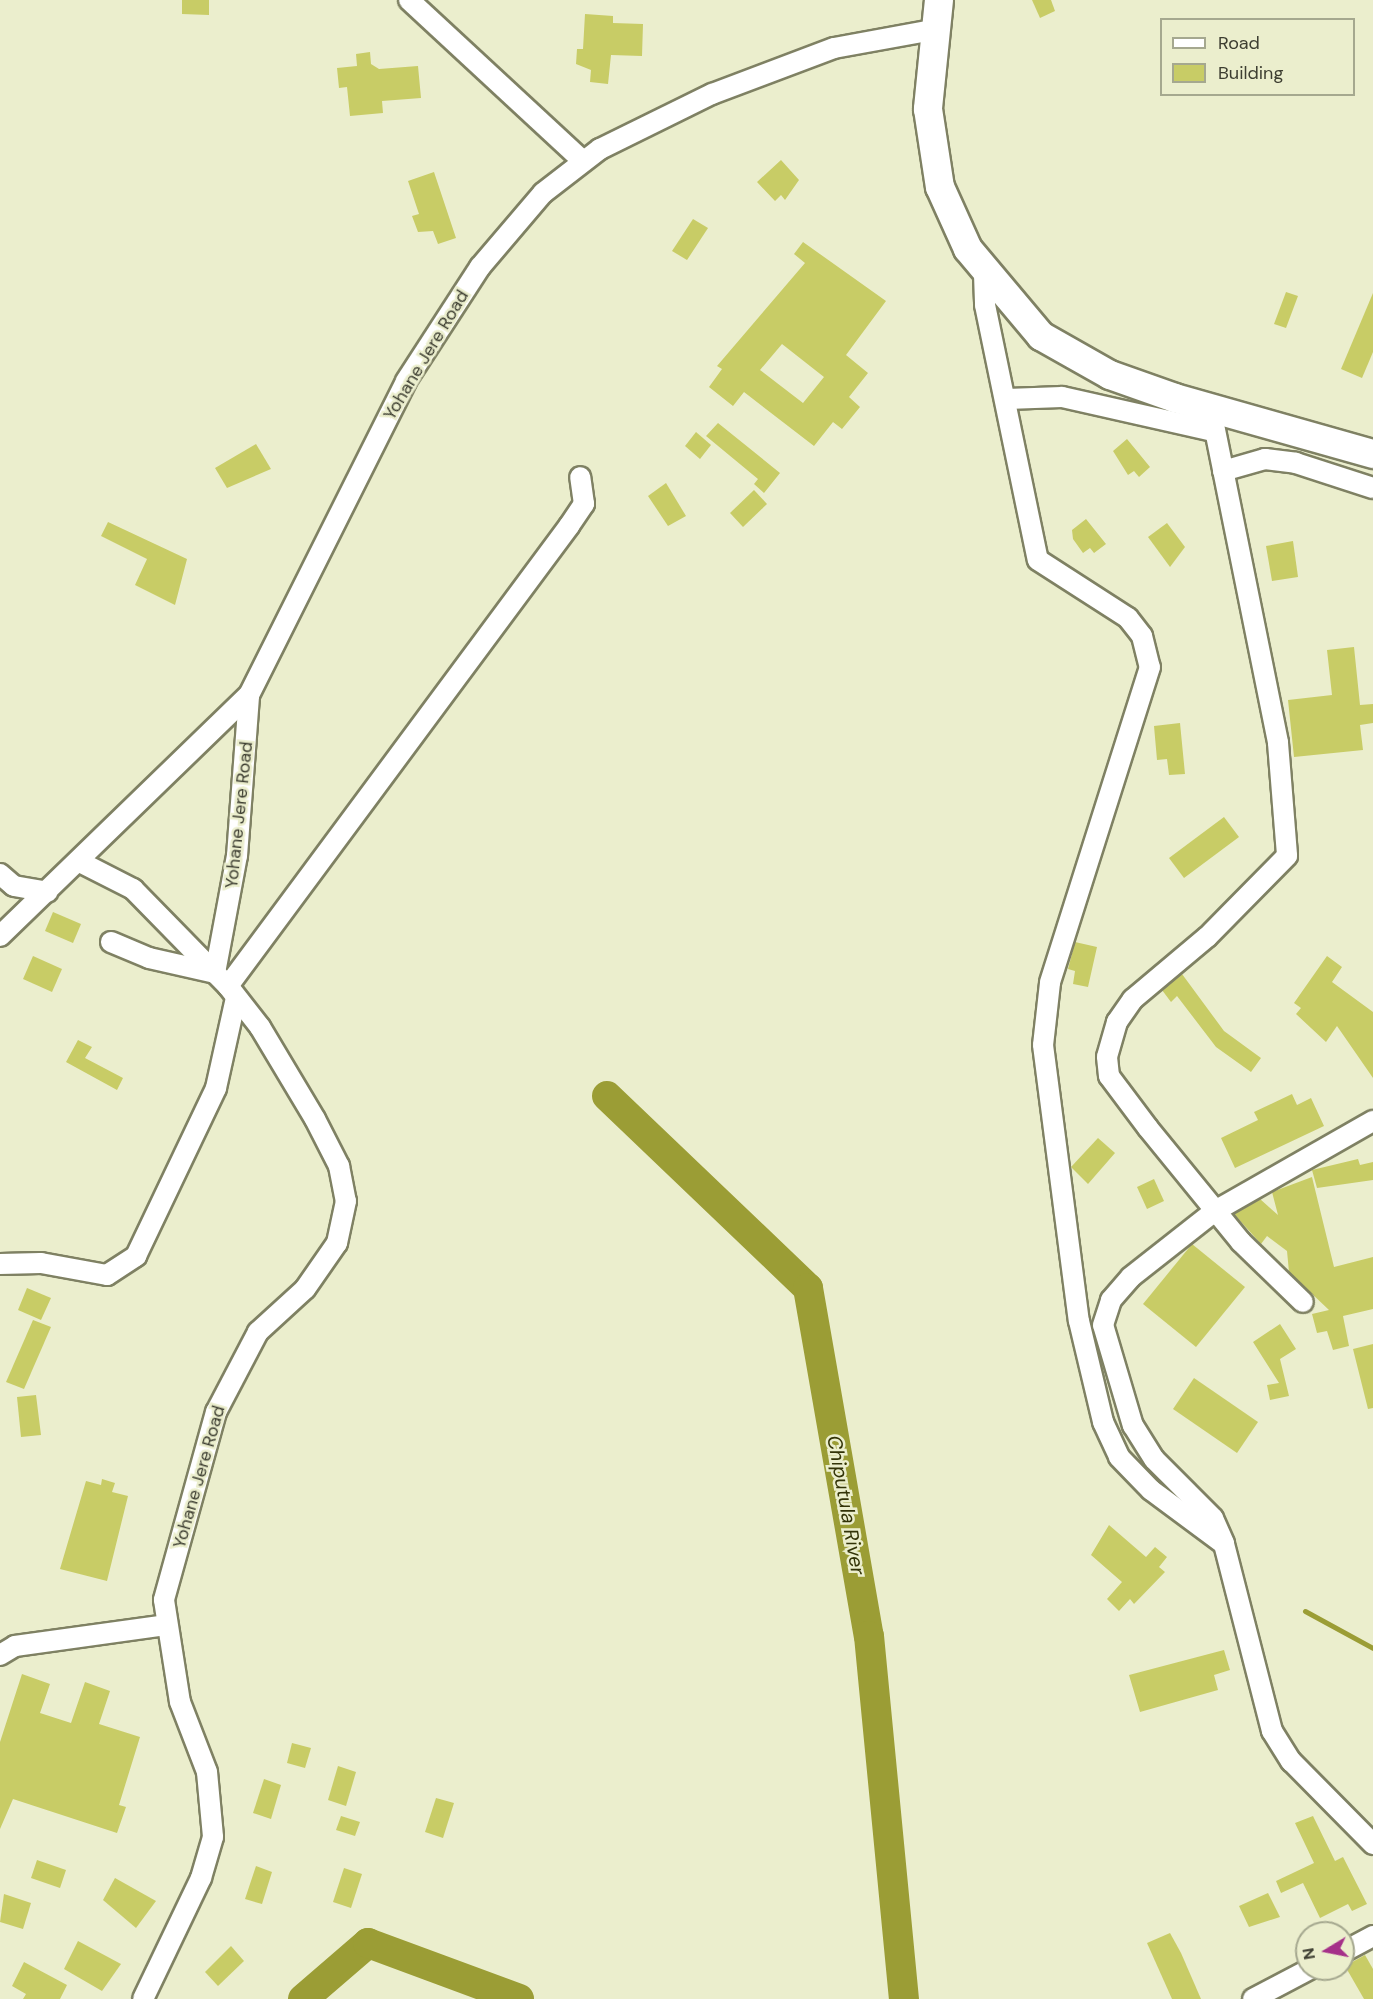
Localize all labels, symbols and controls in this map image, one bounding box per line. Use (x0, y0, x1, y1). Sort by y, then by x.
legend (1160, 18, 1355, 96)
text: Road (1218, 31, 1260, 55)
text: Building (1218, 61, 1283, 85)
street label: Yohane Jere Road (379, 286, 473, 424)
street label: Yohane Jere Road (221, 741, 257, 889)
street label: Yohane Jere Road (168, 1403, 230, 1551)
water label: Chiputula River (822, 1433, 870, 1577)
north arrow (1295, 1921, 1355, 1981)
text: N (1297, 1946, 1320, 1961)

